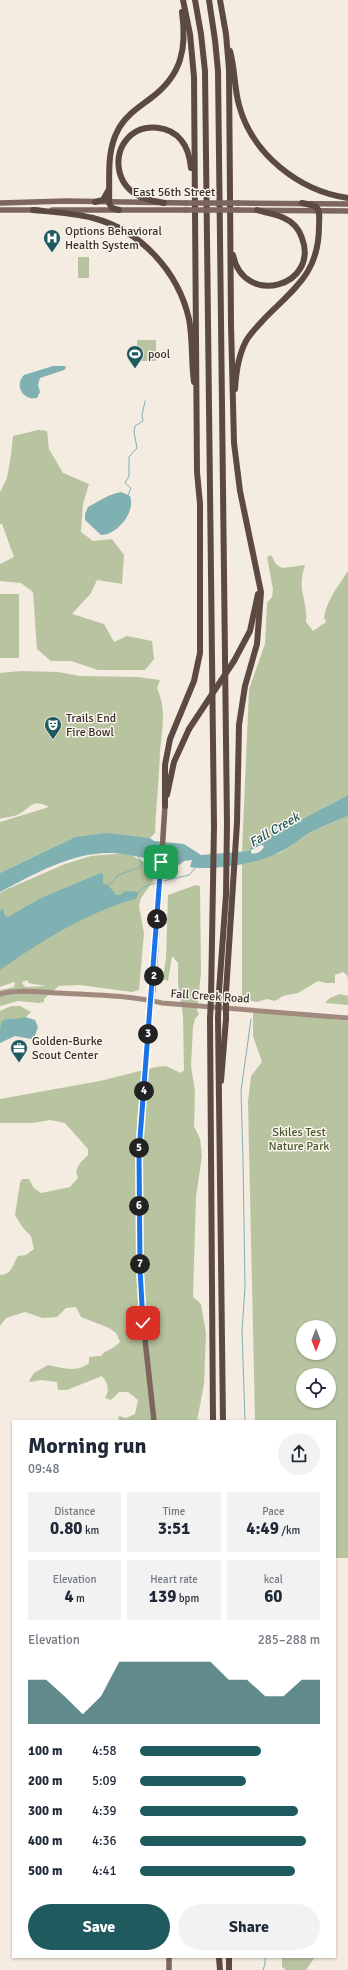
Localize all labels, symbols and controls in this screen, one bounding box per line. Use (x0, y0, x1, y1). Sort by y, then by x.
street label: East 56th Street (133, 185, 215, 200)
place label: Options Behavioral Health System (65, 224, 162, 253)
hospital icon: Options Behavioral Health System (42, 228, 62, 253)
sports icon: pool (125, 344, 145, 369)
place label: pool (148, 347, 171, 362)
place label: Trails End Fire Bowl (66, 711, 116, 740)
theatre icon: Trails End Fire Bowl (43, 715, 63, 740)
water label: Fall Creek (247, 808, 304, 851)
pin (144, 845, 178, 879)
icon: arrive (150, 851, 172, 873)
pin: 1 (147, 909, 167, 929)
text: 1 (154, 912, 160, 925)
pin: 2 (144, 966, 164, 986)
text: 2 (151, 969, 157, 982)
street label: Fall Creek Road (170, 986, 250, 1007)
pin: 3 (138, 1024, 158, 1044)
text: 3 (145, 1027, 151, 1040)
place label: Golden-Burke Scout Center (32, 1034, 103, 1063)
office icon: Golden-Burke Scout Center (9, 1038, 29, 1063)
pin: 4 (134, 1081, 154, 1101)
text: 4 (141, 1084, 147, 1097)
park label: Skiles Test Nature Park (269, 1125, 329, 1154)
pin: 5 (129, 1138, 149, 1158)
text: 5 (136, 1141, 142, 1154)
pin: 6 (129, 1196, 149, 1216)
text: 6 (136, 1199, 142, 1212)
pin: 7 (130, 1254, 150, 1274)
text: 7 (137, 1257, 143, 1270)
pin (126, 1306, 160, 1340)
icon: check (132, 1312, 154, 1334)
north arrow (296, 1320, 336, 1360)
map controls (296, 1320, 336, 1408)
button: locate (296, 1368, 336, 1408)
text: Morning run (28, 1432, 147, 1459)
button: share (278, 1433, 320, 1475)
text: 09:48 (28, 1461, 60, 1477)
text: Distance (54, 1505, 95, 1518)
text: Time (163, 1505, 185, 1518)
text: Pace (262, 1505, 284, 1518)
text: 0.80 (50, 1518, 83, 1539)
text: 3:51 (158, 1518, 190, 1539)
text: 4:49 (246, 1518, 279, 1539)
text: km (83, 1524, 99, 1537)
text: /km (279, 1524, 300, 1537)
text: Elevation (53, 1573, 97, 1586)
text: Heart rate (150, 1573, 198, 1586)
text: kcal (264, 1573, 283, 1586)
text: 4 (64, 1586, 74, 1607)
text: 139 (149, 1586, 176, 1607)
text: 60 (264, 1586, 283, 1607)
text: m (74, 1592, 85, 1605)
text: bpm (176, 1592, 199, 1605)
text: Elevation (28, 1632, 80, 1648)
text: 285–288 m (258, 1632, 320, 1648)
text: 100 m (28, 1743, 62, 1759)
text: 4:58 (92, 1743, 117, 1759)
text: 200 m (28, 1773, 62, 1789)
text: 5:09 (92, 1773, 117, 1789)
text: 300 m (28, 1803, 62, 1819)
text: 4:39 (92, 1803, 117, 1819)
text: 400 m (28, 1833, 62, 1849)
text: 4:36 (92, 1833, 117, 1849)
text: 500 m (28, 1863, 62, 1879)
text: 4:41 (92, 1863, 117, 1879)
button: Save (28, 1904, 170, 1950)
button: Share (178, 1904, 320, 1950)

